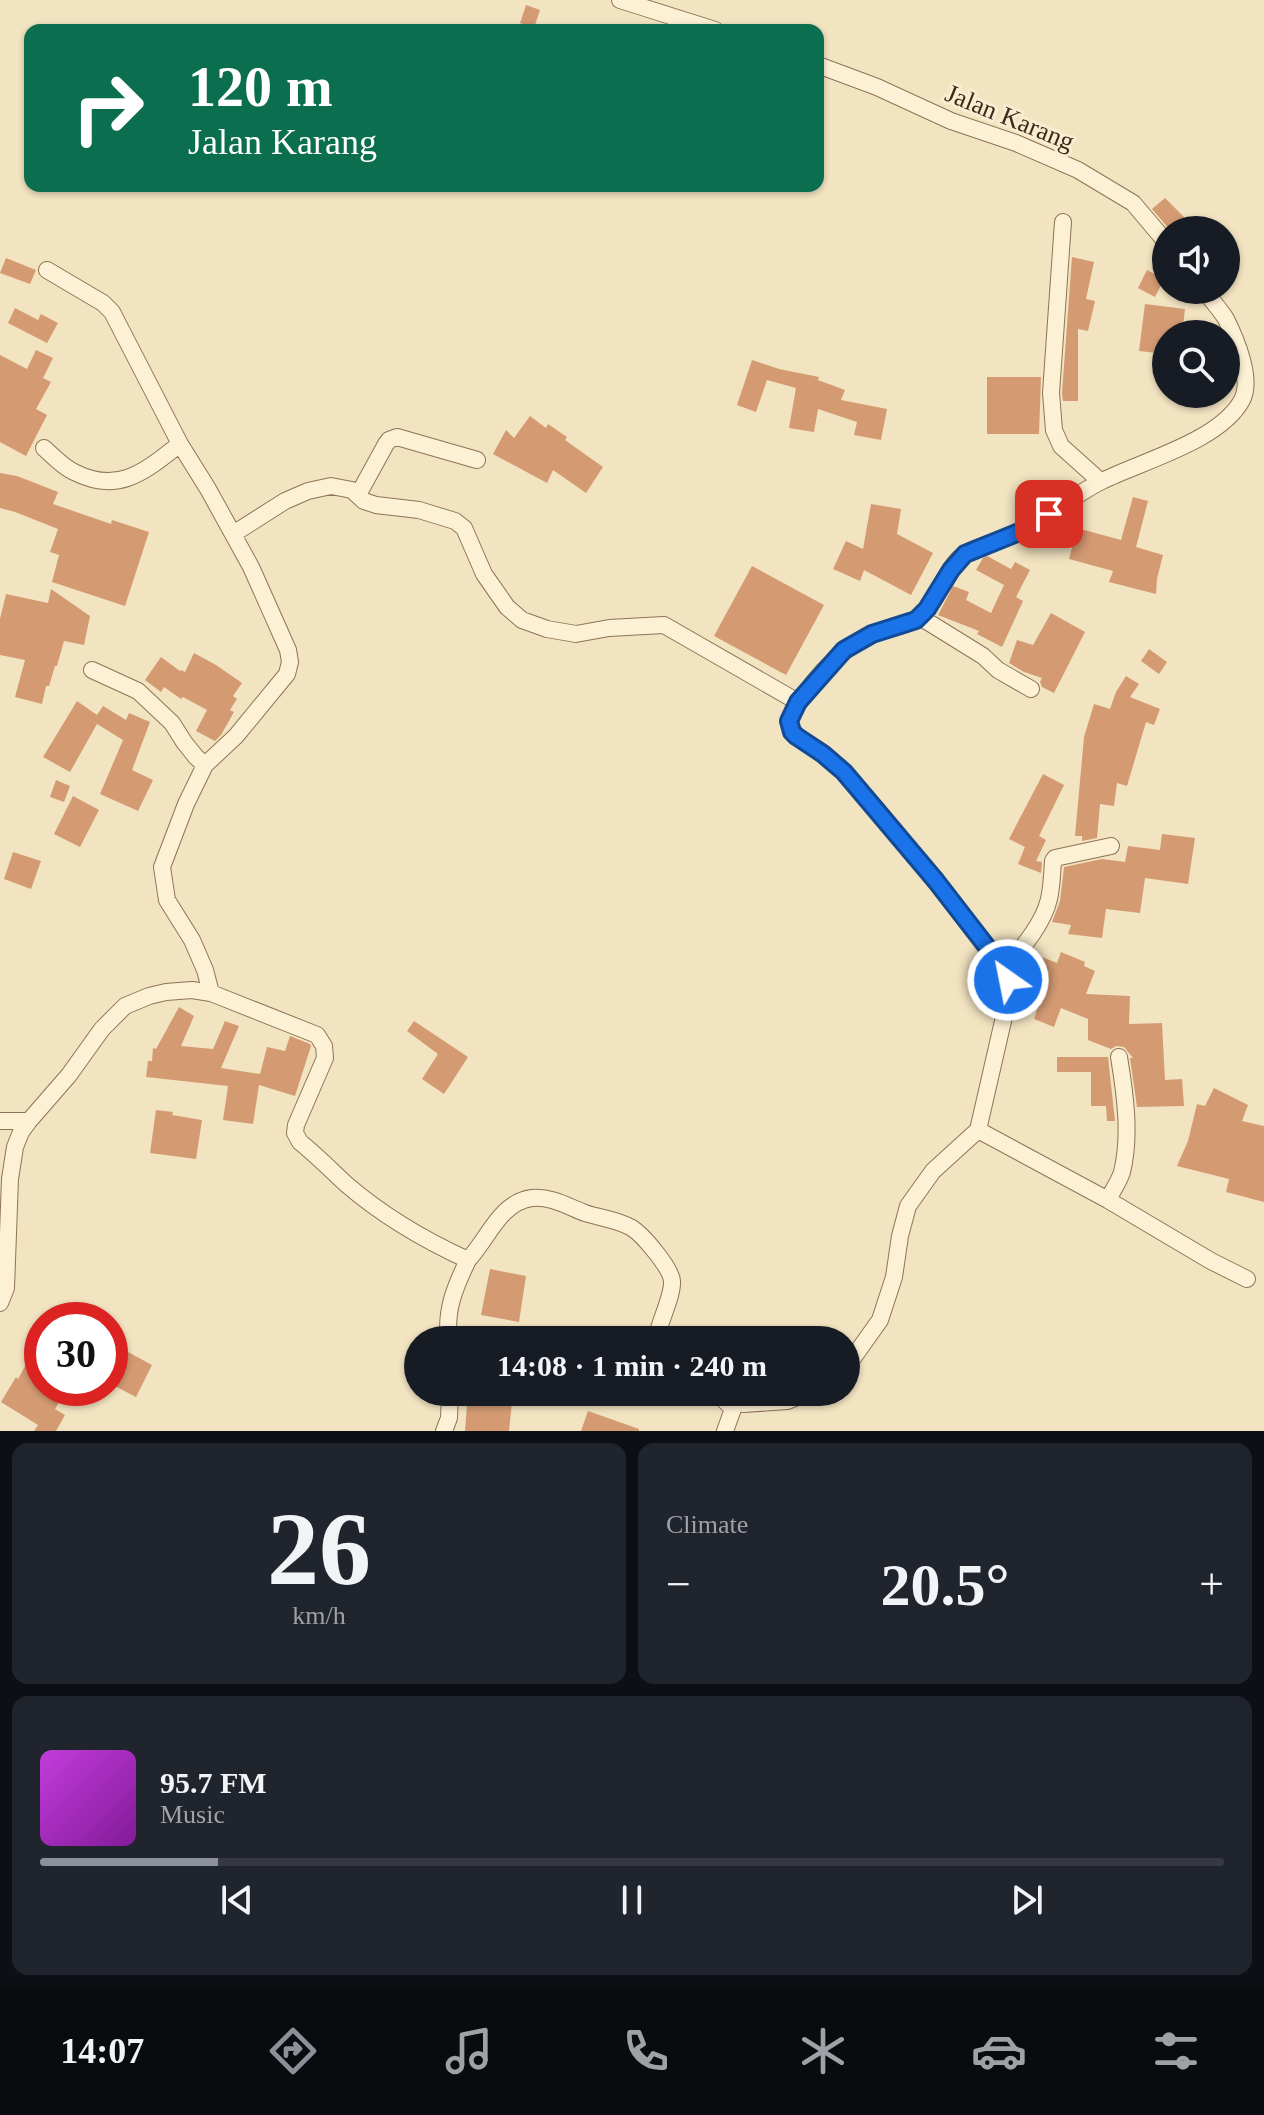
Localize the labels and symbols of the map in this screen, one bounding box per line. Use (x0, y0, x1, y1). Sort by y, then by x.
street label: Jalan Karang (941, 78, 1078, 156)
pin (1015, 480, 1083, 548)
position arrow (966, 938, 1050, 1022)
speed limit sign: 30 (24, 1302, 128, 1406)

